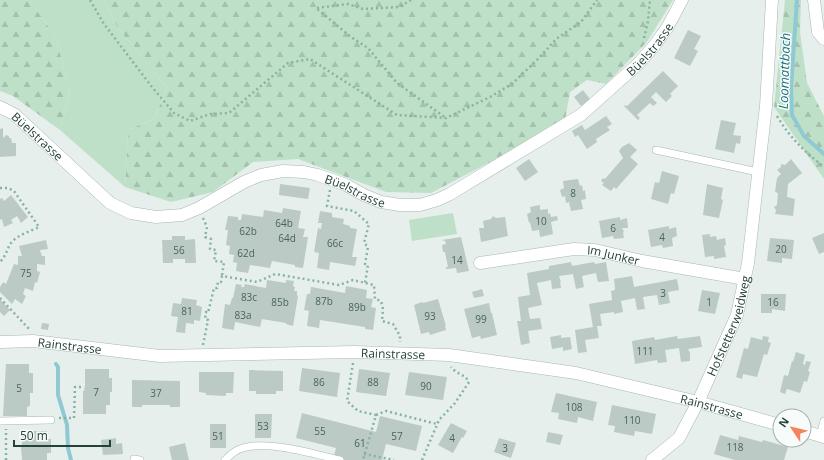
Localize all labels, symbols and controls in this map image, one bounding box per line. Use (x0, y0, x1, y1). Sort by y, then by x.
street label: Büelstrasse (622, 19, 677, 79)
water label: Loomattbach (774, 33, 794, 109)
street label: Büelstrasse (8, 108, 67, 164)
street label: Büelstrasse (323, 170, 386, 211)
house number: 8 (570, 186, 576, 200)
house number: 10 (535, 214, 547, 228)
house number: 64b (275, 216, 293, 230)
house number: 6 (610, 221, 616, 235)
house number: 62b (239, 224, 257, 238)
house number: 4 (659, 230, 665, 244)
house number: 64d (278, 231, 296, 245)
house number: 66c (327, 236, 343, 250)
street label: Im Junker (587, 241, 642, 269)
house number: 20 (775, 242, 787, 256)
house number: 56 (173, 243, 185, 257)
house number: 62d (237, 246, 255, 260)
house number: 14 (451, 253, 463, 267)
house number: 75 (20, 266, 32, 280)
street label: Hofstetterweidweg (702, 273, 754, 379)
house number: 3 (660, 286, 666, 300)
house number: 83c (241, 290, 257, 304)
house number: 87b (315, 294, 333, 308)
house number: 85b (271, 295, 289, 309)
house number: 1 (706, 295, 712, 309)
house number: 16 (767, 295, 779, 309)
house number: 89b (348, 300, 366, 314)
house number: 81 (181, 304, 193, 318)
house number: 83a (235, 308, 252, 322)
house number: 93 (424, 309, 436, 323)
house number: 99 (475, 312, 487, 326)
street label: Rainstrasse (37, 333, 103, 358)
street label: Rainstrasse (361, 344, 426, 363)
house number: 111 (636, 344, 654, 358)
house number: 86 (313, 375, 325, 389)
house number: 88 (367, 375, 379, 389)
house number: 90 (420, 379, 432, 393)
house number: 5 (16, 381, 22, 395)
house number: 7 (93, 385, 99, 399)
house number: 37 (150, 386, 162, 400)
street label: Rainstrasse (679, 390, 745, 423)
house number: 108 (565, 400, 583, 414)
north arrow (772, 408, 812, 448)
house number: 110 (623, 413, 641, 427)
text: N (775, 414, 792, 430)
house number: 53 (257, 419, 269, 433)
scale bar (14, 422, 110, 448)
house number: 55 (314, 424, 326, 438)
text: 50 m (20, 427, 48, 444)
house number: 51 (212, 429, 224, 443)
house number: 57 (391, 429, 403, 443)
house number: 4 (449, 431, 455, 445)
house number: 61 (354, 436, 366, 450)
house number: 118 (726, 440, 744, 454)
house number: 3 (502, 441, 508, 455)

